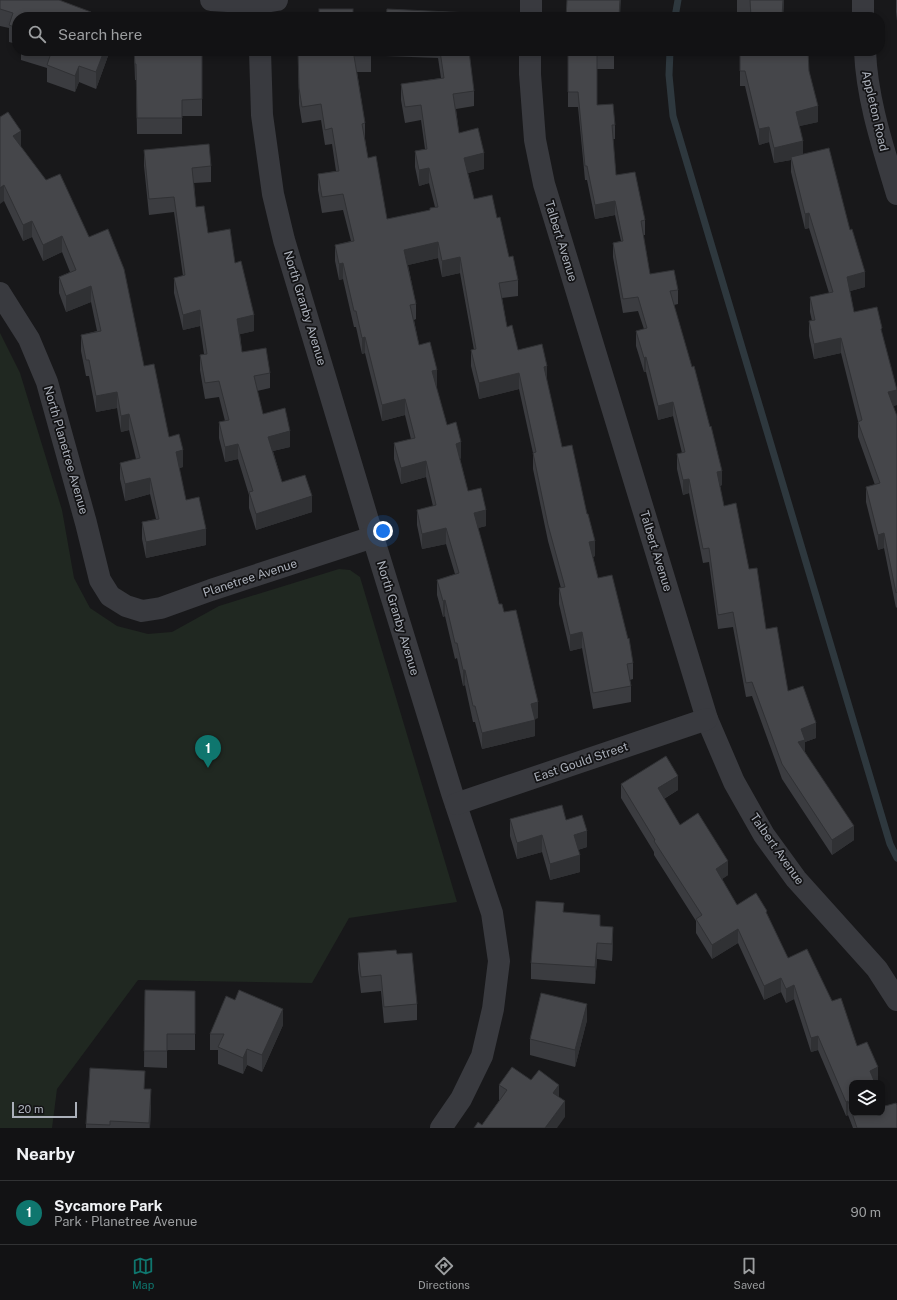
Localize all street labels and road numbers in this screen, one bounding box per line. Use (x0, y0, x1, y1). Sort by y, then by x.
street label: Appleton Road (859, 69, 891, 153)
street label: Talbert Avenue (542, 199, 580, 283)
street label: North Granby Avenue (281, 249, 329, 367)
street label: North Planetree Avenue (41, 384, 91, 516)
street label: Talbert Avenue (637, 509, 675, 593)
street label: Planetree Avenue (201, 556, 299, 600)
street label: North Granby Avenue (374, 559, 422, 677)
street label: East Gould Street (532, 739, 630, 785)
street label: Talbert Avenue (747, 811, 807, 888)

